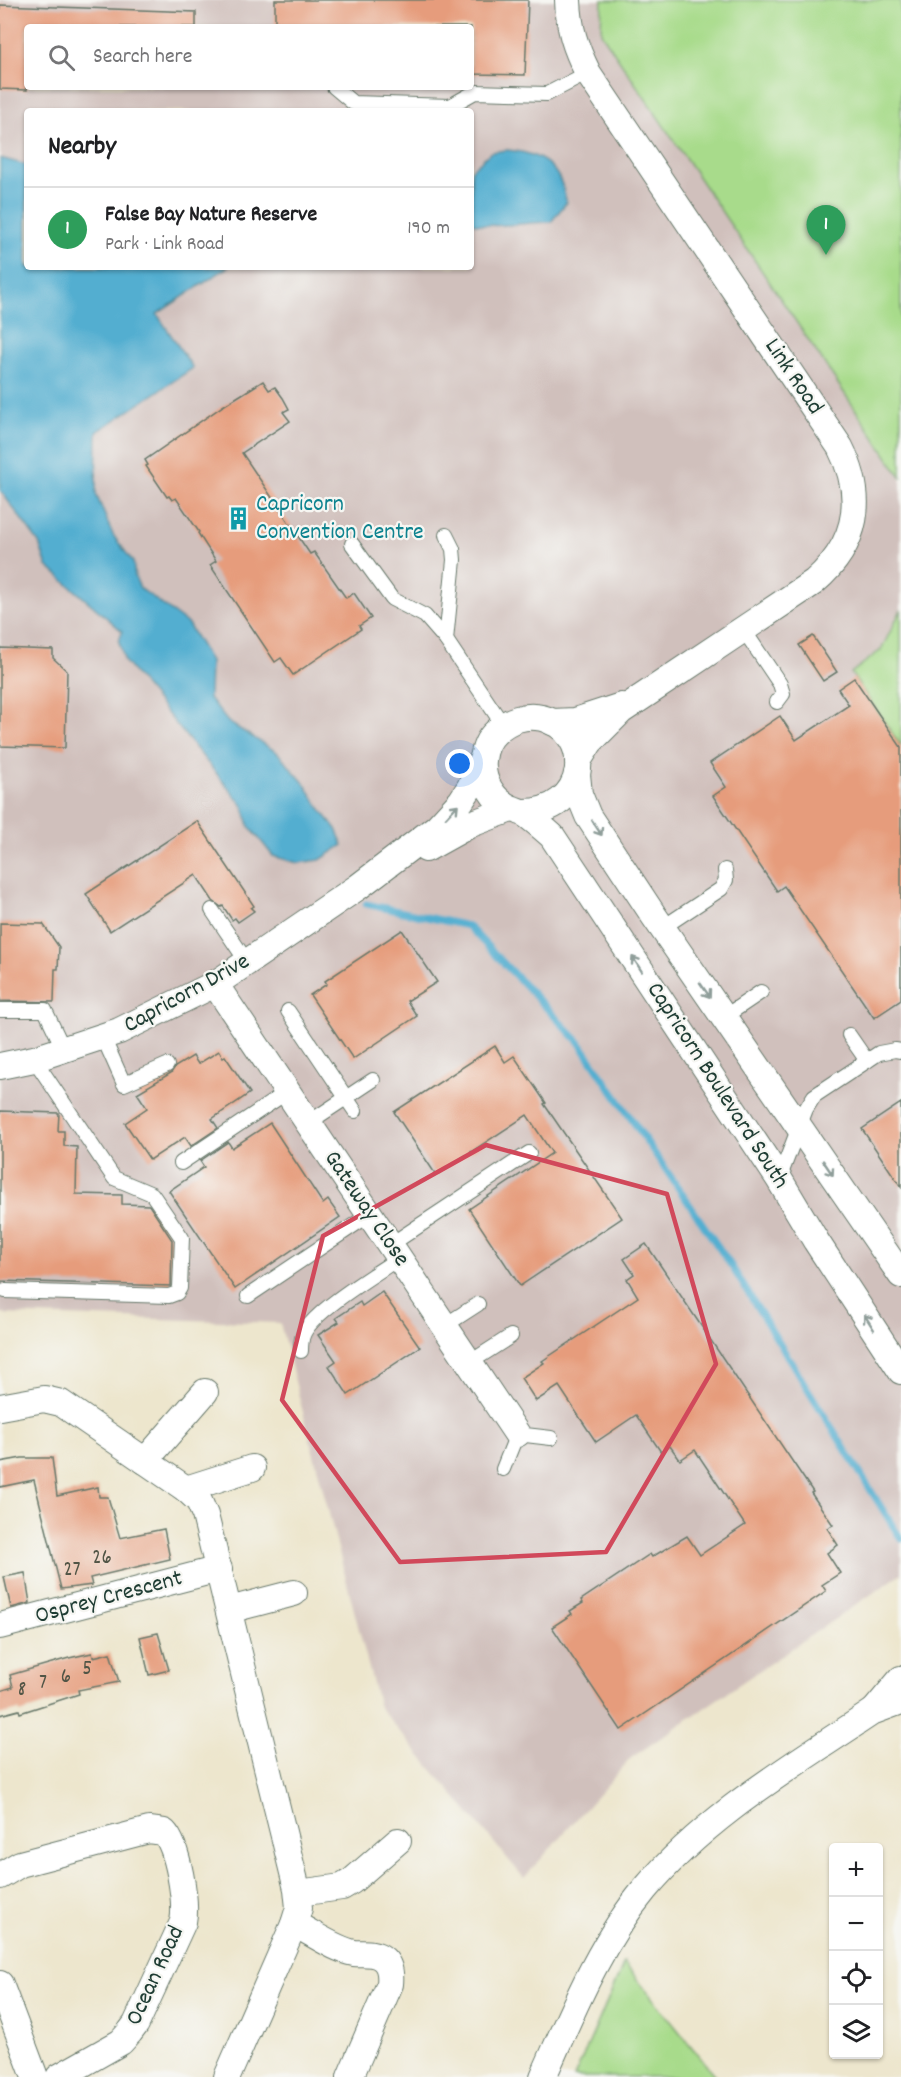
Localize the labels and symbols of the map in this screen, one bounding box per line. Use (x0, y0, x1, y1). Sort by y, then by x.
pin: 1 (806, 206, 846, 255)
street label: Link Road (755, 332, 831, 422)
place label: Capricorn Convention Centre (256, 488, 424, 550)
building icon: Capricorn Convention Centre (225, 506, 251, 532)
your location (445, 749, 474, 778)
one-way arrow (445, 803, 459, 818)
one-way arrow (590, 820, 603, 837)
street label: Capricorn Drive (118, 945, 256, 1043)
one-way arrow (631, 957, 643, 973)
street label: Capricorn Boulevard South (637, 976, 797, 1196)
one-way arrow (699, 982, 711, 998)
street label: Gateway Close (315, 1144, 417, 1274)
one-way arrow (821, 1160, 834, 1177)
one-way arrow (863, 1314, 875, 1330)
house number: 26 (92, 1544, 112, 1574)
house number: 27 (63, 1556, 81, 1586)
street label: Osprey Crescent (32, 1562, 187, 1634)
house number: 5 (82, 1655, 92, 1685)
house number: 6 (61, 1663, 71, 1693)
house number: 7 (39, 1669, 47, 1699)
house number: 8 (18, 1676, 26, 1706)
street label: Ocean Road (118, 1920, 194, 2032)

